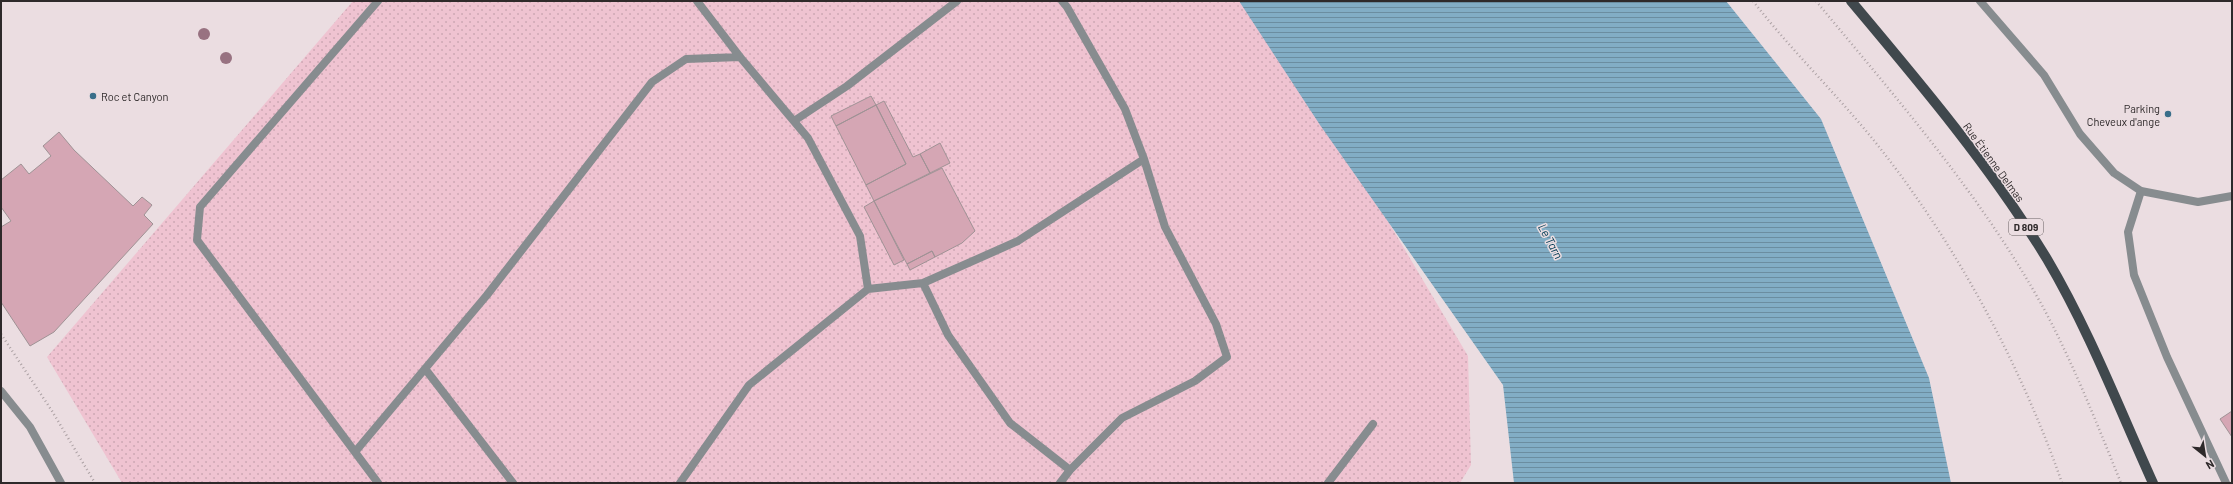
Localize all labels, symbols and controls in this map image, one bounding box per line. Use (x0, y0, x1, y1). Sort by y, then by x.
place label: Roc et Canyon (101, 90, 169, 103)
marker: Roc et Canyon (88, 91, 98, 101)
place label: Parking Cheveux d'ange (2087, 102, 2160, 128)
marker: Parking Cheveux d'ange (2163, 109, 2173, 119)
street label: Rue Étienne Delmas (1961, 120, 2027, 204)
road number: D 809 (2009, 219, 2043, 235)
water label: Le Tarn (1536, 221, 1566, 261)
north arrow (2185, 436, 2225, 476)
text: N (2204, 458, 2217, 473)

